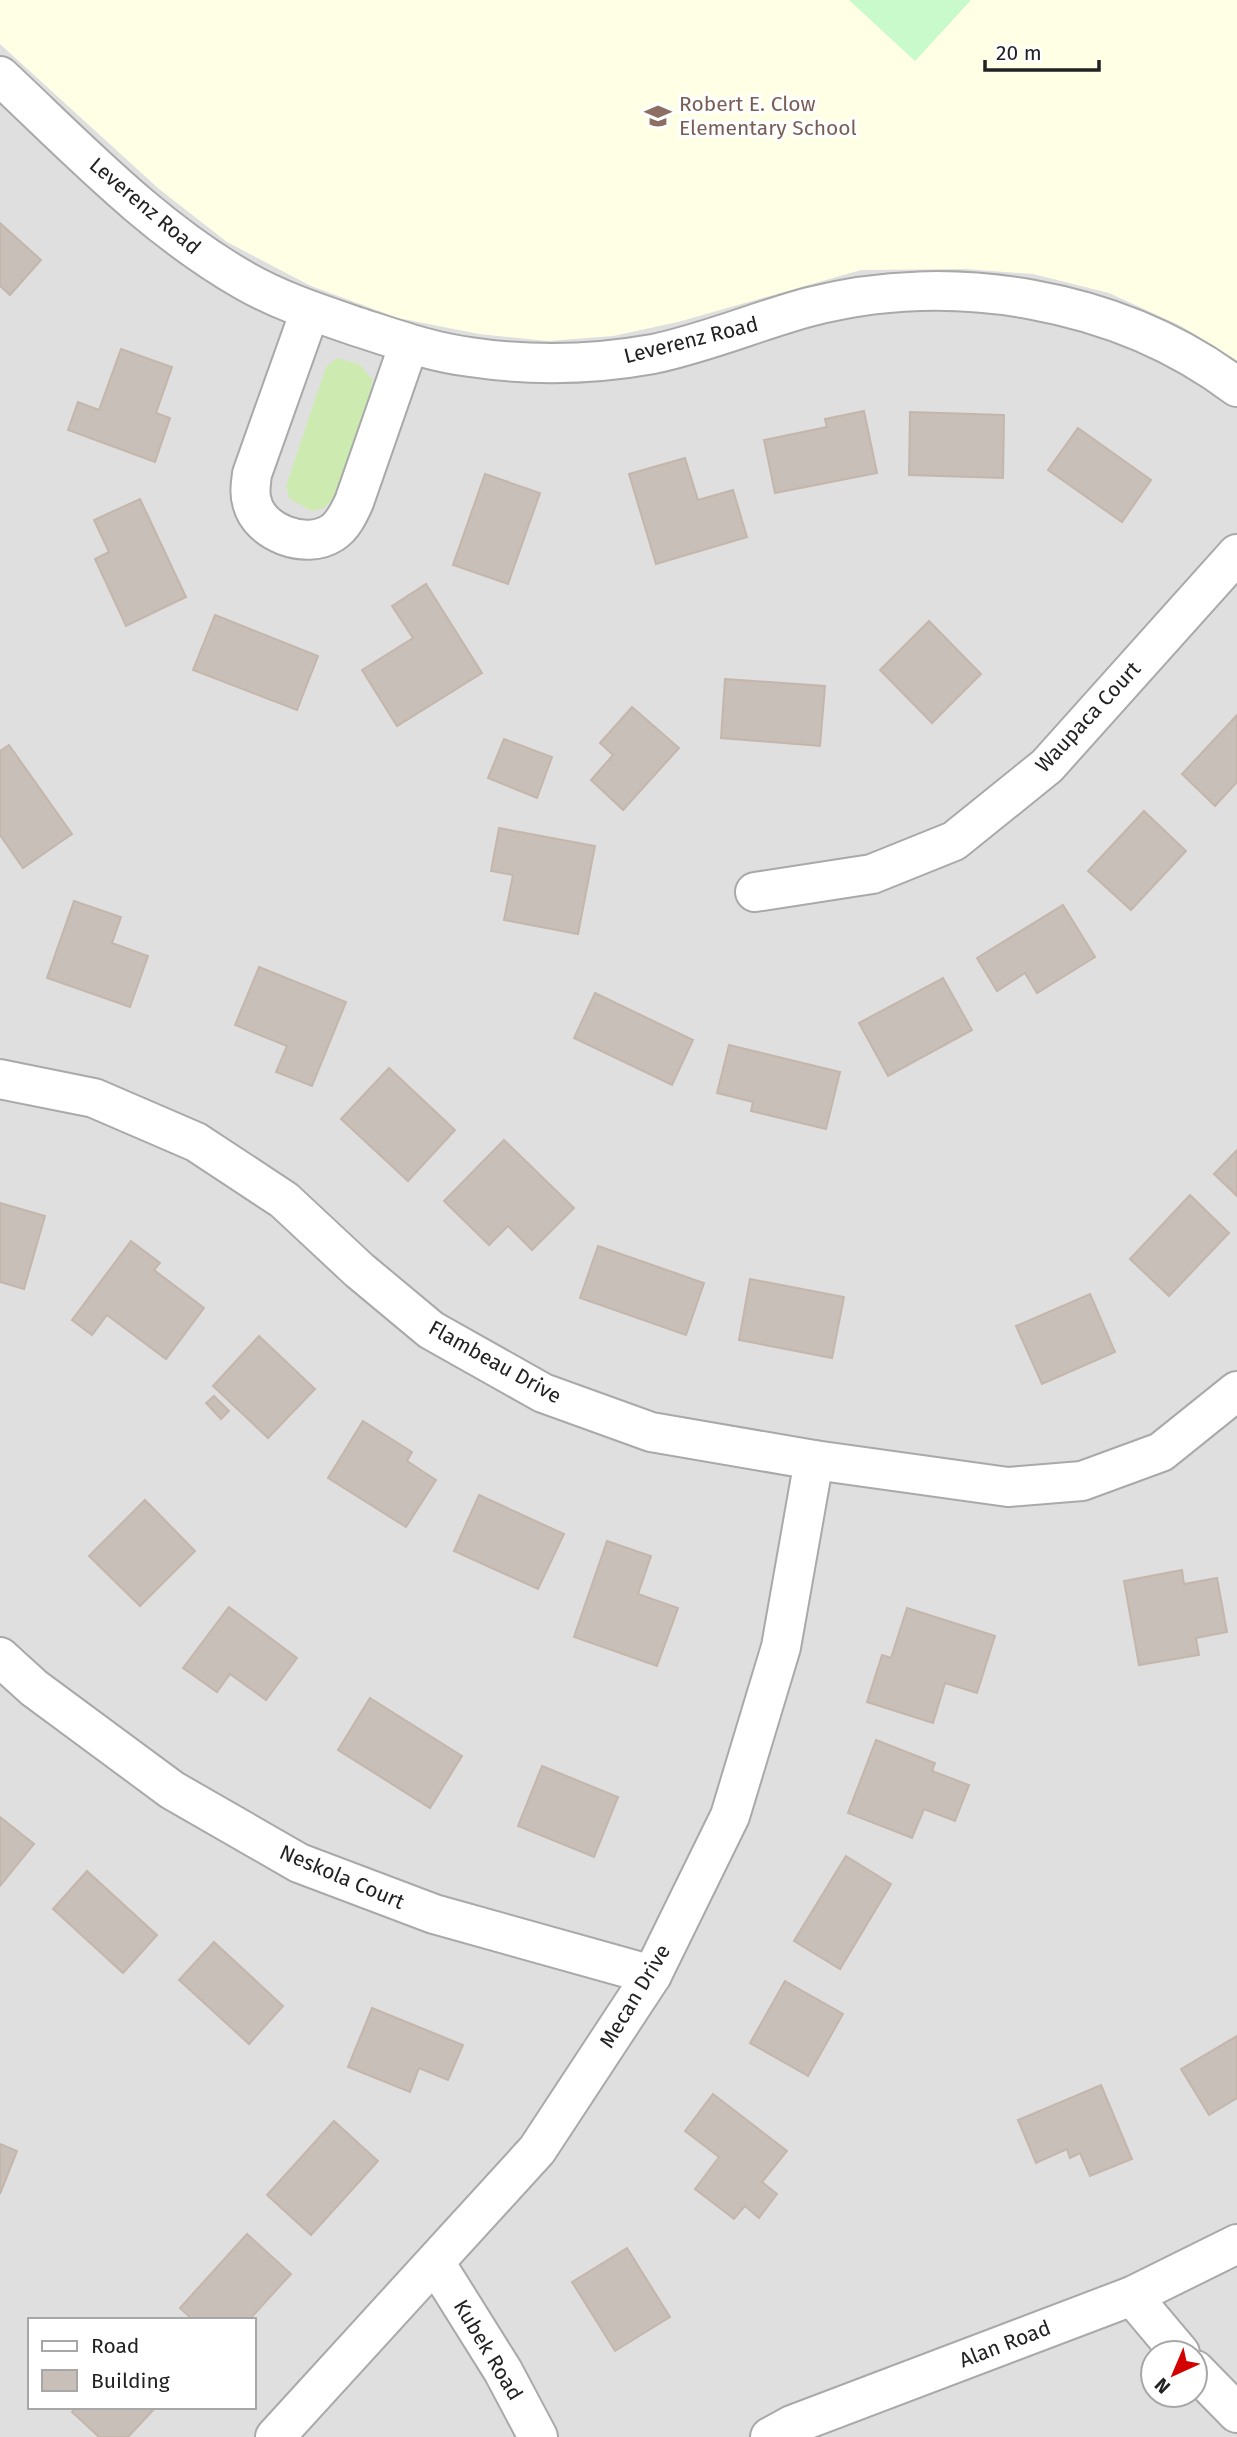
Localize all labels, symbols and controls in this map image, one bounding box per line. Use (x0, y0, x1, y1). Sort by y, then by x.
scale bar (985, 28, 1099, 72)
text: 20 m (996, 40, 1042, 66)
place label: Robert E. Clow Elementary School (679, 91, 857, 141)
school or university icon: Robert E. Clow Elementary School (643, 101, 673, 131)
street label: Leverenz Road (84, 152, 206, 260)
street label: Leverenz Road (621, 311, 761, 369)
street label: Waupaca Court (1030, 656, 1146, 778)
street label: Flambeau Drive (424, 1315, 566, 1409)
street label: Neskola Court (276, 1839, 409, 1915)
street label: Mecan Drive (594, 1940, 676, 2052)
street label: Kubek Road (448, 2295, 528, 2405)
street label: Alan Road (956, 2315, 1054, 2373)
legend (28, 2318, 256, 2409)
text: Road (91, 2333, 139, 2359)
north arrow (1139, 2339, 1209, 2409)
text: Building (91, 2368, 170, 2394)
text: N (1150, 2373, 1175, 2399)

